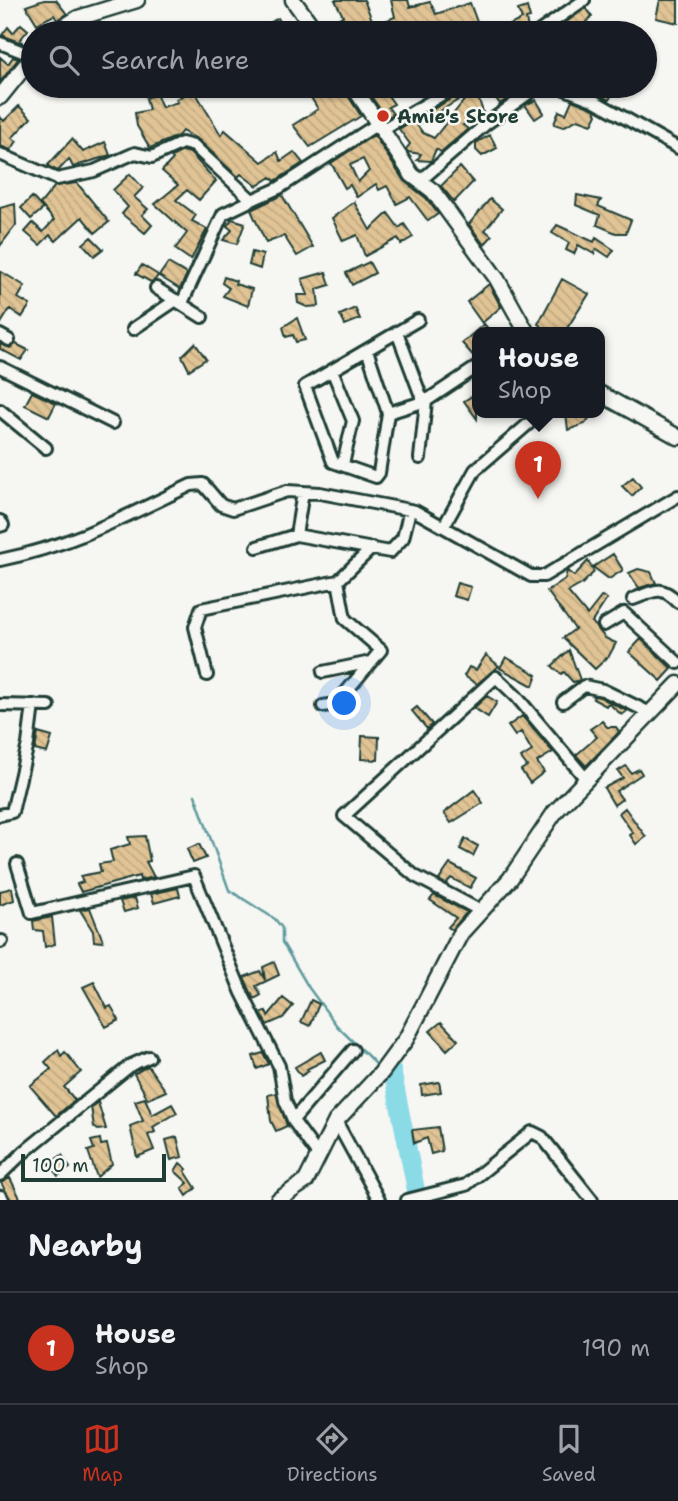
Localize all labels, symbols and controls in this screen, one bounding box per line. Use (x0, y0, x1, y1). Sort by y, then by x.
search box (21, 21, 657, 98)
icon: search (45, 41, 83, 79)
text: Search here (101, 42, 250, 77)
place label: Amie's Store (397, 104, 519, 129)
marker: Amie's Store (375, 108, 391, 124)
popup (472, 327, 605, 418)
text: House (498, 340, 579, 375)
text: Shop (498, 375, 552, 405)
pin: 1 (515, 441, 561, 499)
your location (327, 686, 361, 720)
scale bar (21, 1151, 166, 1183)
text: 100 m (32, 1153, 89, 1178)
text: Nearby (28, 1225, 143, 1266)
text: House (95, 1316, 176, 1351)
text: 1 (46, 1333, 56, 1363)
text: 190 m (582, 1333, 650, 1363)
text: Shop (95, 1351, 149, 1381)
tab: Map (82, 1420, 123, 1487)
tab: Directions (287, 1420, 378, 1487)
tab: Saved (542, 1420, 596, 1487)

